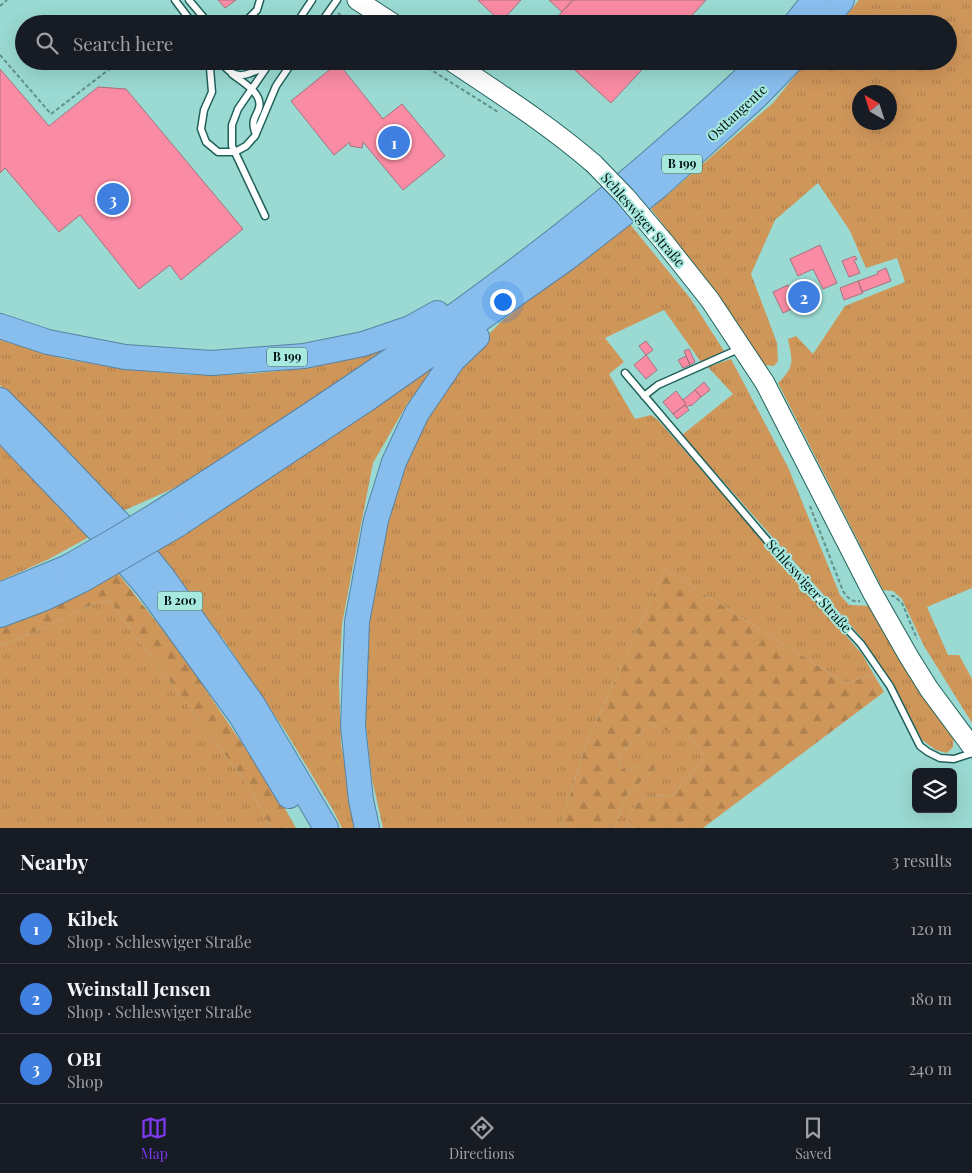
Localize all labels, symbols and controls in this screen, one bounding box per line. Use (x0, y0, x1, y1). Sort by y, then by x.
search box (15, 15, 957, 70)
icon: search (33, 29, 61, 57)
text: Search here (73, 30, 173, 56)
street label: Osttangente (702, 80, 771, 145)
north arrow (852, 85, 897, 130)
pin: 1 (378, 123, 410, 161)
road number: B 199 (662, 154, 702, 173)
street label: Schleswiger Straße (597, 168, 690, 271)
pin: 3 (97, 180, 129, 218)
pin: 2 (788, 278, 820, 316)
your location (490, 289, 516, 315)
road number: B 199 (267, 348, 307, 367)
street label: Schleswiger Straße (762, 535, 856, 636)
road number: B 200 (158, 592, 202, 610)
map controls (912, 768, 957, 813)
button: layers (912, 768, 957, 813)
text: Nearby (20, 847, 89, 875)
text: 3 results (892, 850, 952, 871)
text: Kibek (67, 905, 118, 931)
text: 1 (33, 918, 39, 939)
text: 120 m (911, 918, 952, 939)
text: Shop · Schleswiger Straße (67, 931, 252, 952)
text: Weinstall Jensen (67, 975, 211, 1001)
text: 2 (32, 988, 40, 1009)
text: 180 m (910, 988, 952, 1009)
text: Shop · Schleswiger Straße (67, 1001, 252, 1022)
text: OBI (67, 1045, 102, 1071)
text: 3 (32, 1058, 40, 1079)
text: 240 m (909, 1058, 952, 1079)
text: Shop (67, 1071, 103, 1092)
tab: Map (140, 1114, 168, 1163)
tab: Directions (449, 1114, 515, 1163)
tab: Saved (795, 1114, 832, 1163)

